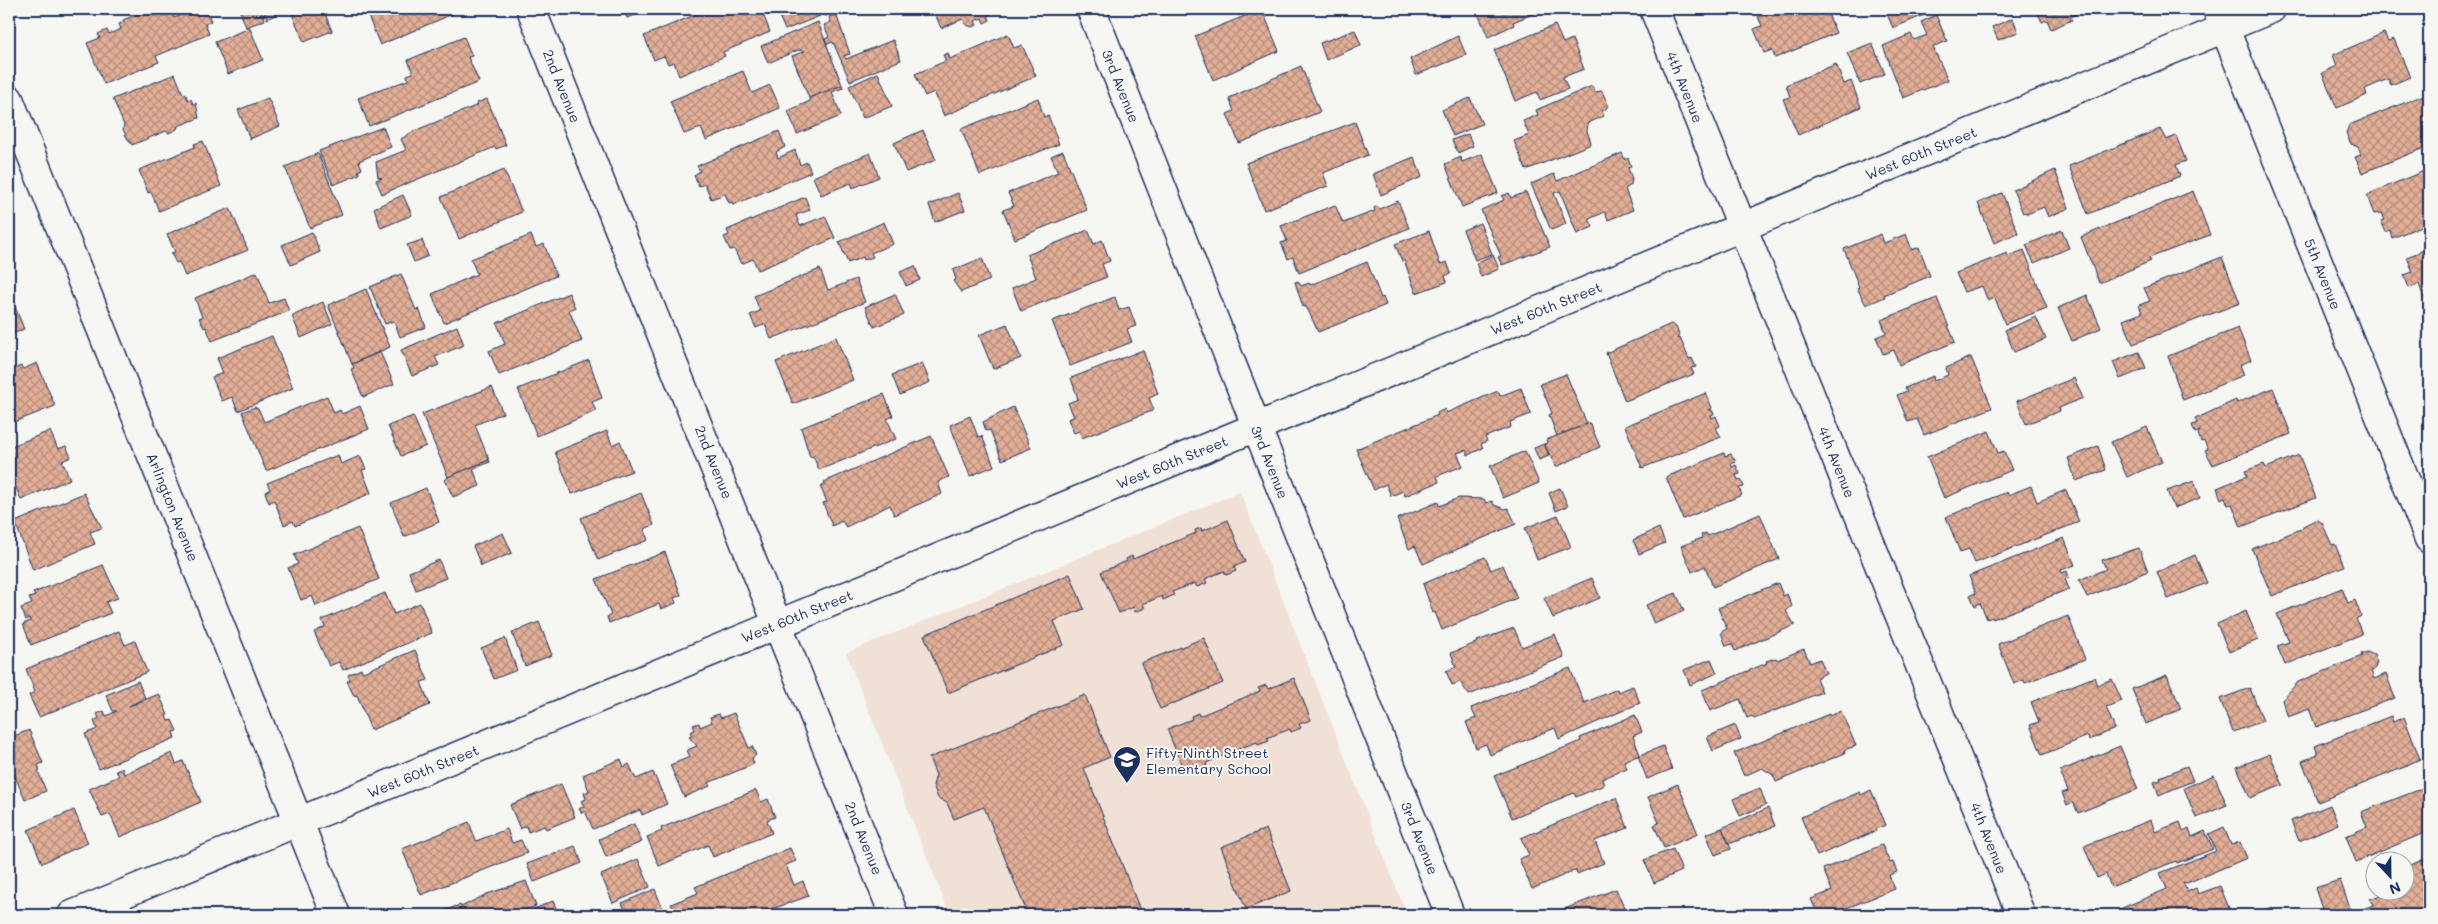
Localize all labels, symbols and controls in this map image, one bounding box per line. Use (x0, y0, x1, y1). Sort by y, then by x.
street label: 2nd Avenue (539, 47, 585, 125)
street label: 3rd Avenue (1098, 47, 1144, 125)
street label: 4th Avenue (1662, 49, 1708, 125)
street label: West 60th Street (1862, 122, 1980, 184)
street label: 5th Avenue (2300, 236, 2346, 312)
street label: West 60th Street (1487, 277, 1605, 339)
street label: 2nd Avenue (691, 423, 737, 501)
street label: 3rd Avenue (1247, 423, 1293, 501)
street label: 4th Avenue (1814, 424, 1860, 500)
street label: West 60th Street (1113, 431, 1231, 493)
street label: Arlington Avenue (143, 450, 203, 564)
street label: West 60th Street (738, 585, 856, 647)
street label: West 60th Street (364, 740, 482, 802)
place label: Fifty-Ninth Street Elementary School (1146, 743, 1272, 778)
school or university icon: Fifty-Ninth Street Elementary School (1112, 745, 1142, 784)
street label: 2nd Avenue (841, 799, 887, 877)
street label: 3rd Avenue (1397, 799, 1443, 877)
street label: 4th Avenue (1966, 800, 2012, 876)
north arrow (2366, 852, 2416, 902)
text: N (2387, 878, 2404, 899)

